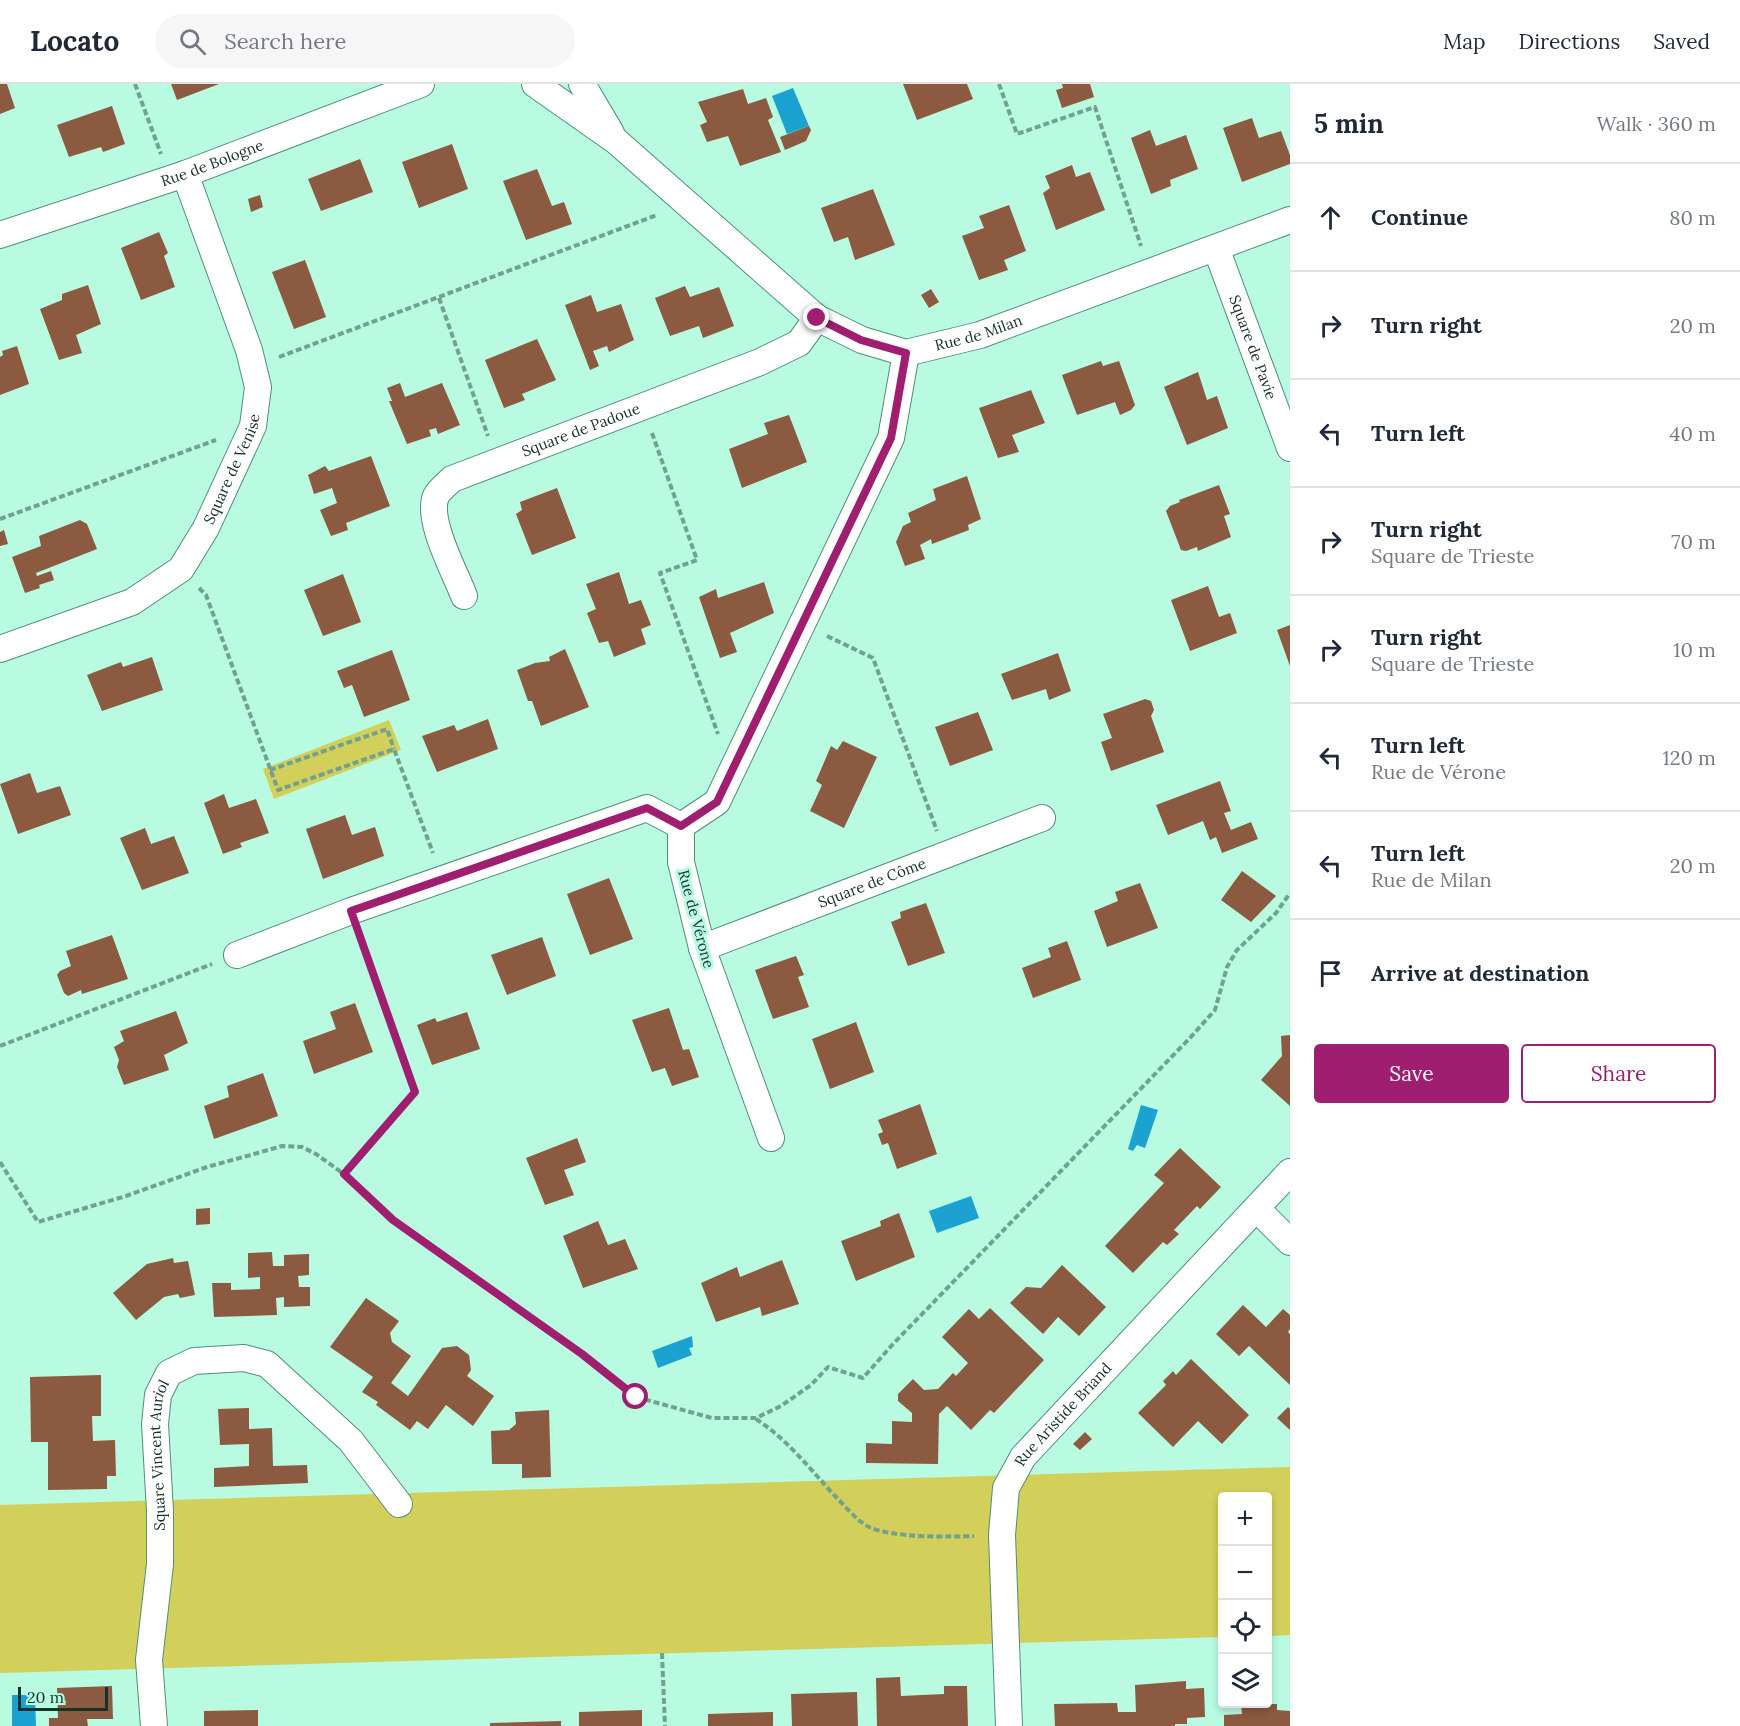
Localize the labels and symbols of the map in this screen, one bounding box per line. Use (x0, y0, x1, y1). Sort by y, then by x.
street label: Rue de Bologne (158, 135, 266, 190)
street label: Square de Pavie (1225, 292, 1281, 402)
route end (803, 304, 829, 330)
street label: Rue de Milan (933, 310, 1025, 355)
street label: Square de Padoue (519, 398, 643, 461)
street label: Square de Venise (199, 413, 263, 527)
street label: Square de Côme (815, 853, 929, 912)
street label: Rue de Vérone (674, 868, 719, 970)
street label: Rue Aristide Briand (1010, 1359, 1115, 1469)
street label: Square Vincent Auriol (145, 1376, 173, 1531)
route start (622, 1383, 648, 1409)
scale bar (18, 1684, 108, 1712)

